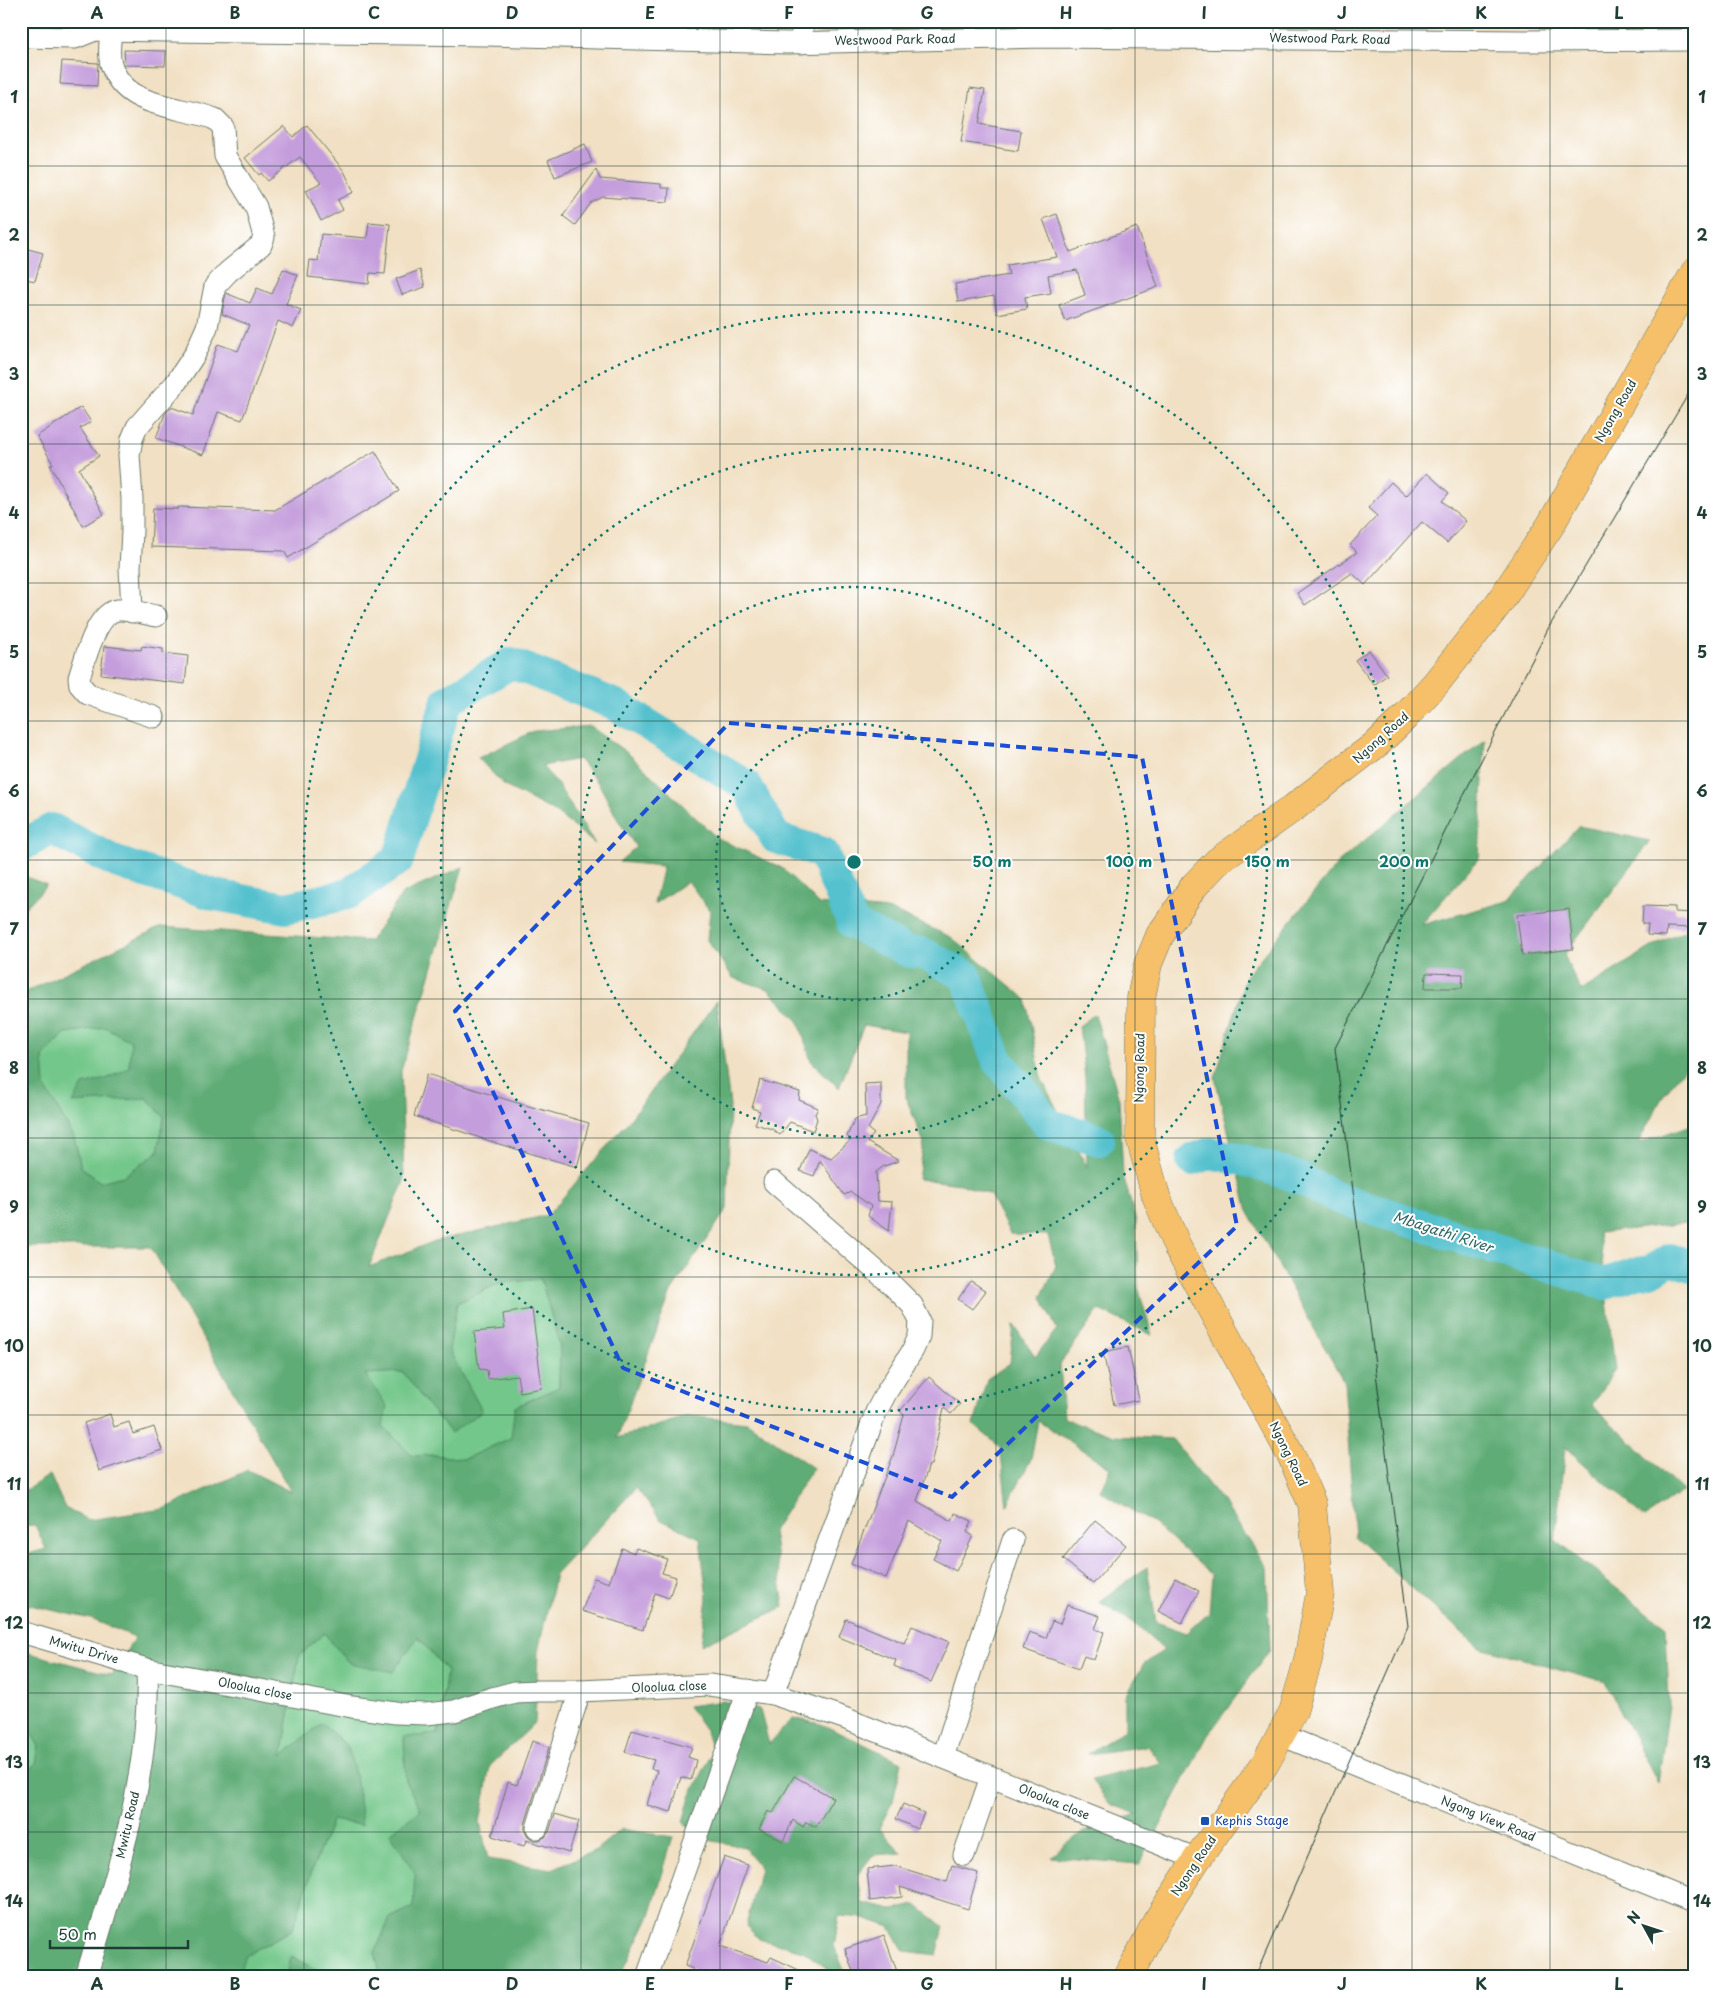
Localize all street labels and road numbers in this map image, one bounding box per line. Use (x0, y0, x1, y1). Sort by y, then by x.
street label: Westwood Park Road (1269, 28, 1391, 48)
street label: Westwood Park Road (834, 29, 956, 49)
street label: Ngong Road (1590, 376, 1640, 445)
street label: Ngong Road (1348, 707, 1412, 767)
street label: Ngong Road (1129, 1033, 1149, 1103)
street label: Ngong Road (1265, 1418, 1312, 1489)
street label: Mwitu Drive (47, 1631, 121, 1668)
street label: Oloolua close (216, 1672, 294, 1704)
street label: Oloolua close (631, 1676, 707, 1696)
street label: Oloolua close (1016, 1779, 1093, 1824)
street label: Mwitu Road (111, 1789, 144, 1860)
street label: Ngong View Road (1438, 1791, 1538, 1845)
street label: Ngong Road (1166, 1831, 1220, 1899)

